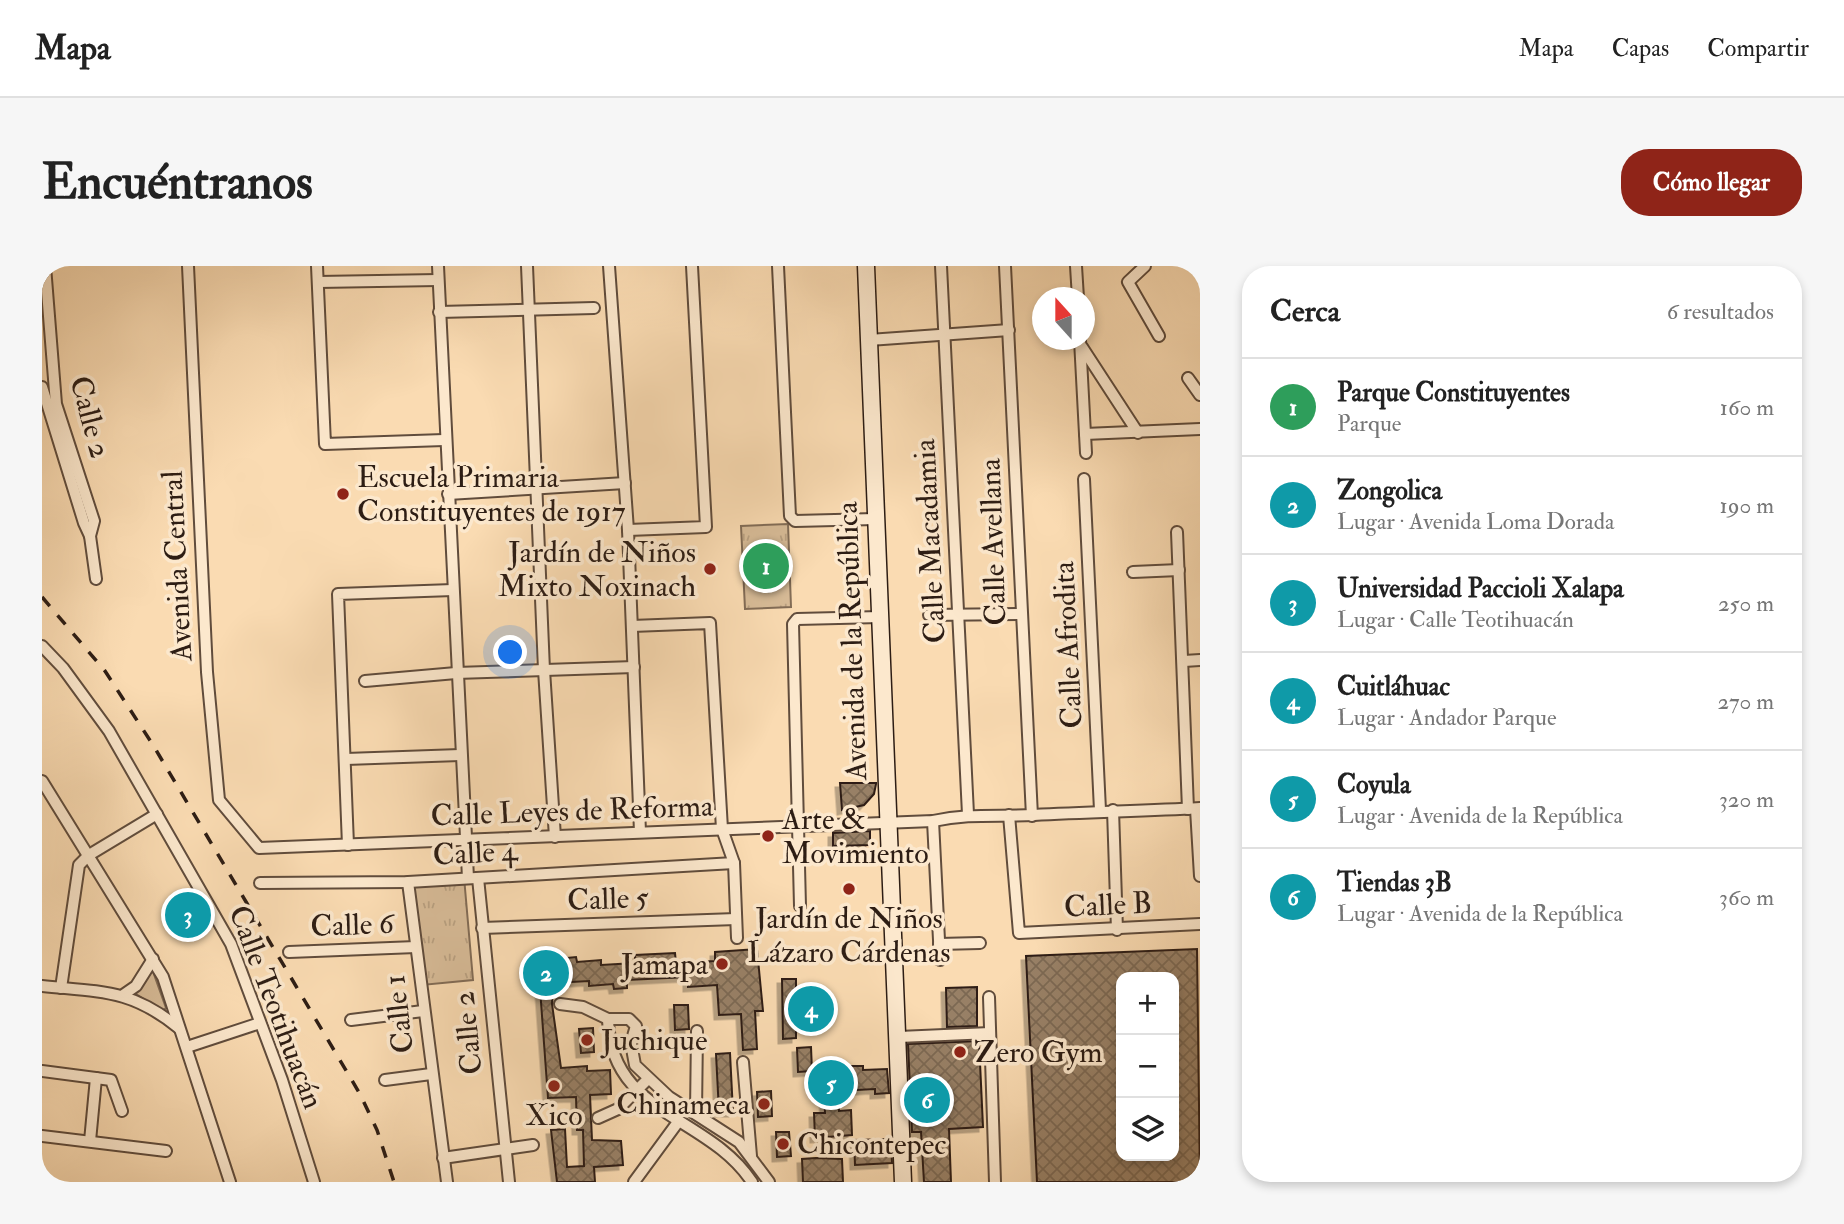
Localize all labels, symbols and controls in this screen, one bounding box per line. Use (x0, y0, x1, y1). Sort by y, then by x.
text: Mapa (35, 28, 111, 69)
text: Mapa (1519, 33, 1574, 64)
text: Capas (1612, 33, 1669, 64)
text: Compartir (1707, 33, 1809, 64)
button: Cómo llegar (1621, 149, 1802, 216)
text: Encuéntranos (42, 152, 313, 213)
north arrow (1032, 287, 1095, 350)
text: Cerca (1270, 293, 1340, 330)
text: 6 resultados (1667, 297, 1774, 326)
street label: Calle 2 (61, 372, 119, 462)
text: Parque Constituyentes (1337, 377, 1570, 409)
text: 1 (1289, 393, 1297, 422)
text: 160 m (1720, 393, 1774, 422)
text: Parque (1337, 409, 1401, 438)
street label: Calle Macadamia (906, 437, 954, 644)
street label: Calle Avellana (972, 457, 1014, 626)
place label: Escuela Primaria Constituyentes de 1917 (357, 459, 626, 530)
street label: Avenida Central (154, 469, 201, 663)
text: Zongolica (1337, 475, 1442, 507)
marker: Escuela Primaria Constituyentes de 1917 (335, 486, 351, 502)
text: 2 (1287, 491, 1299, 520)
text: 190 m (1720, 491, 1774, 520)
street label: Avenida de la República (829, 500, 875, 782)
text: Lugar · Avenida Loma Dorada (1337, 507, 1615, 536)
place label: Jardín de Niños Mixto Noxinach (498, 534, 696, 605)
pin: 1 (743, 540, 789, 592)
street label: Calle Afrodita (1045, 560, 1091, 729)
marker: Jardín de Niños Mixto Noxinach (702, 561, 718, 577)
text: Universidad Paccioli Xalapa (1337, 573, 1624, 605)
text: 3 (1289, 589, 1297, 618)
text: 250 m (1718, 589, 1774, 618)
text: Lugar · Calle Teotihuacán (1337, 605, 1574, 634)
your location (493, 635, 527, 669)
text: Cuitláhuac (1337, 671, 1450, 703)
text: 4 (1287, 687, 1299, 716)
text: 270 m (1717, 687, 1774, 716)
text: Lugar · Andador Parque (1337, 703, 1557, 732)
text: Coyula (1337, 769, 1411, 801)
text: 5 (1288, 785, 1298, 814)
text: 320 m (1719, 785, 1774, 814)
street label: Calle Leyes de Reforma (430, 788, 715, 834)
place label: Arte & Movimiento (781, 801, 929, 872)
text: Lugar · Avenida de la República (1337, 801, 1623, 830)
marker: Arte & Movimiento (760, 828, 776, 844)
street label: Calle 4 (432, 832, 520, 874)
text: Tiendas 3B (1337, 867, 1452, 899)
street label: Calle 5 (567, 879, 650, 919)
marker: Jardín de Niños Lázaro Cárdenas (841, 881, 857, 897)
text: 6 (1287, 883, 1299, 912)
text: 360 m (1719, 883, 1774, 912)
street label: Calle B (1063, 884, 1153, 926)
pin: 3 (165, 889, 211, 941)
text: Lugar · Avenida de la República (1337, 899, 1623, 928)
street label: Calle Teotihuacán (220, 900, 332, 1114)
place label: Jardín de Niños Lázaro Cárdenas (747, 900, 951, 971)
street label: Calle 6 (310, 905, 396, 945)
place label: Jamapa (620, 946, 709, 983)
pin: 2 (523, 947, 569, 999)
marker: Jamapa (714, 956, 730, 972)
map controls (1116, 972, 1179, 1161)
button: + (1116, 972, 1179, 1035)
street label: Calle 1 (376, 973, 422, 1055)
pin: 4 (788, 983, 834, 1035)
street label: Calle 2 (445, 990, 491, 1076)
place label: Juchique (600, 1022, 707, 1059)
marker: Juchique (579, 1032, 595, 1048)
place label: Zero Gym (974, 1034, 1103, 1071)
button: − (1116, 1035, 1179, 1098)
marker: Zero Gym (952, 1044, 968, 1060)
pin: 5 (808, 1057, 854, 1109)
pin: 6 (904, 1074, 950, 1126)
marker: Xico (546, 1078, 562, 1094)
place label: Chinameca (616, 1086, 751, 1123)
marker: Chinameca (756, 1096, 772, 1112)
place label: Xico (525, 1097, 583, 1134)
button: layers (1116, 1098, 1179, 1161)
place label: Chicontepec (797, 1126, 946, 1163)
marker: Chicontepec (775, 1136, 791, 1152)

